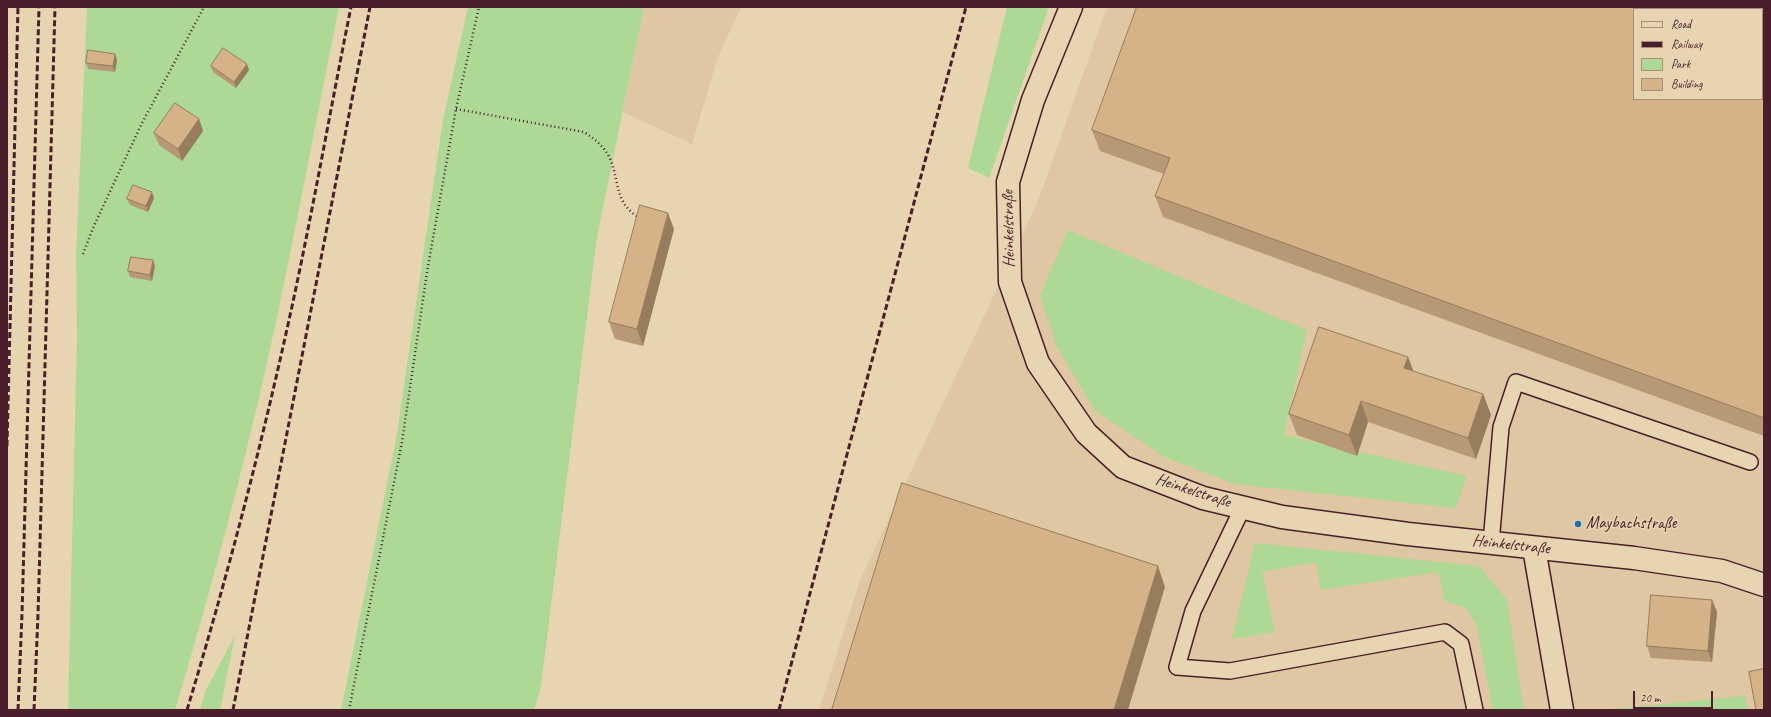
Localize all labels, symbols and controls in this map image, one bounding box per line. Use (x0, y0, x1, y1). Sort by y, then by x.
legend (1633, 8, 1763, 100)
text: Road (1671, 16, 1691, 32)
text: Railway (1671, 36, 1702, 52)
text: Park (1671, 56, 1690, 72)
text: Building (1671, 76, 1703, 92)
street label: Heinkelstraße (998, 190, 1020, 268)
street label: Heinkelstraße (1153, 469, 1233, 513)
place label: Maybachstraße (1586, 514, 1676, 534)
marker: Maybachstraße (1573, 519, 1583, 529)
street label: Heinkelstraße (1471, 531, 1551, 559)
scale bar (1635, 683, 1715, 709)
text: 20 m (1640, 690, 1660, 706)

